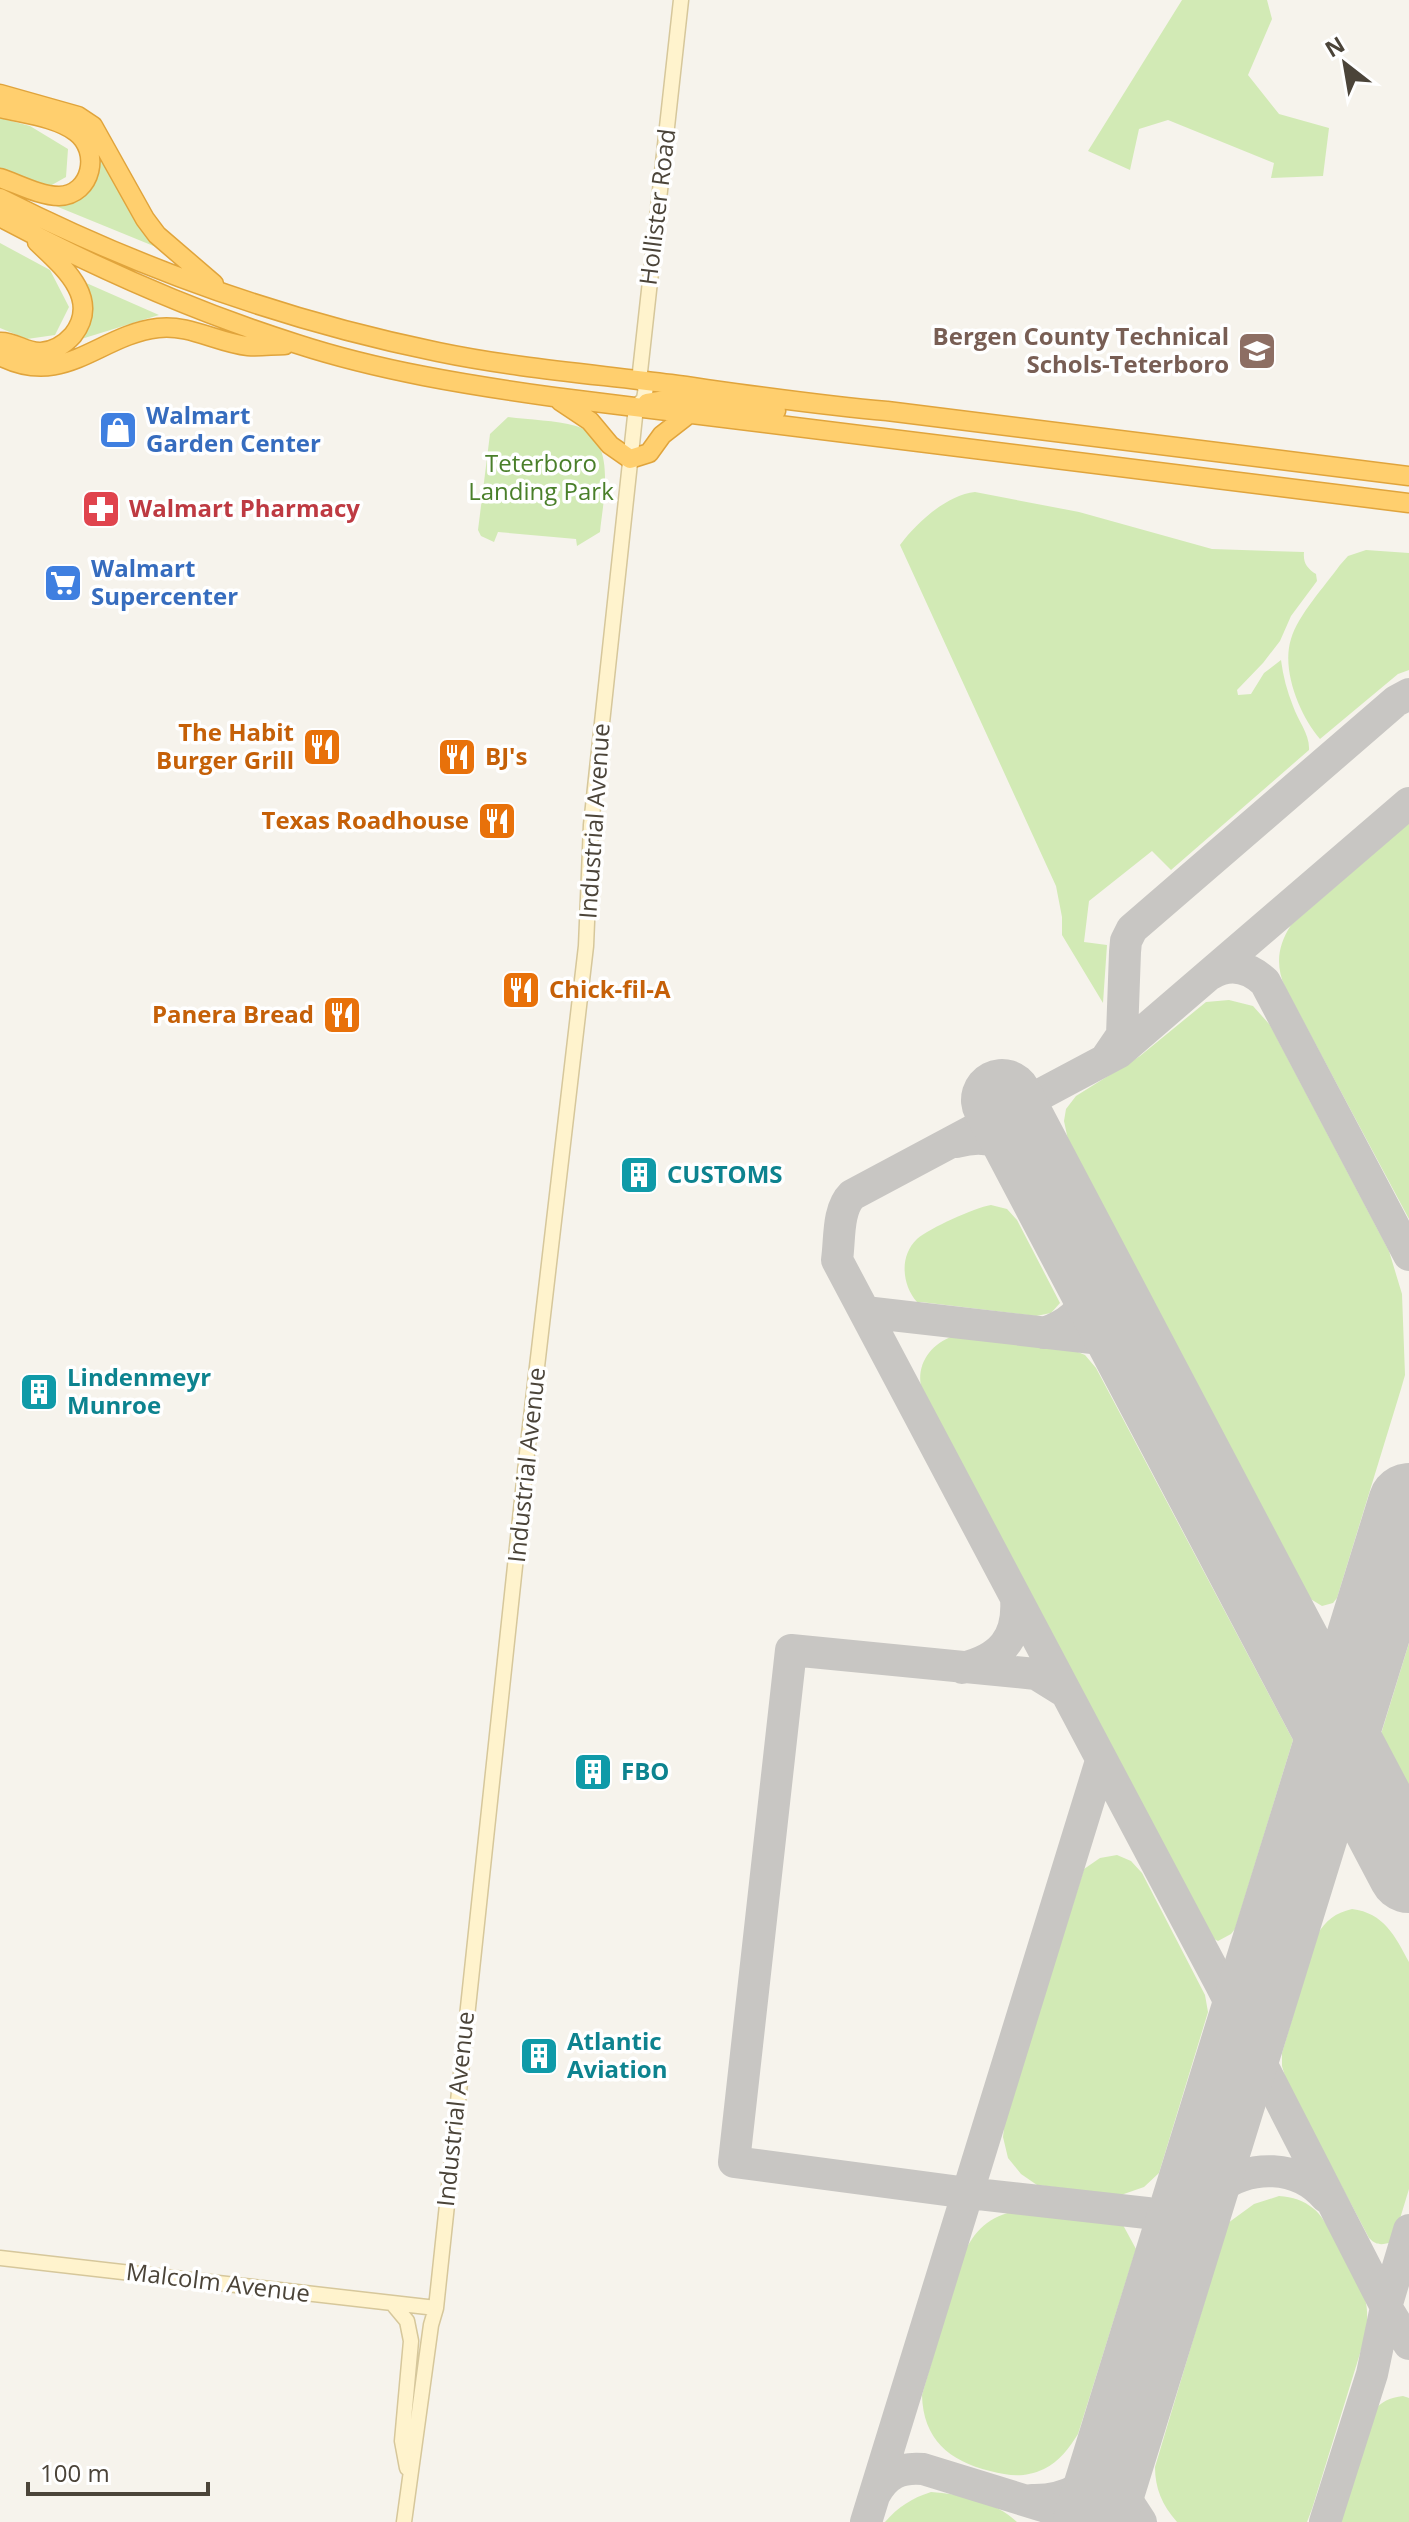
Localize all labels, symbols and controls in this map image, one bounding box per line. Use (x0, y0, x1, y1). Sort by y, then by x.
north arrow (1305, 24, 1385, 104)
text: N (1319, 29, 1350, 63)
street label: Hollister Road (631, 127, 682, 287)
place label: Bergen County Technical Schols-Teterboro (933, 319, 1229, 380)
school or university icon: Bergen County Technical Schols-Teterboro (1236, 330, 1278, 372)
place label: Walmart Garden Center (146, 398, 321, 459)
shop icon: Walmart Garden Center (97, 409, 139, 451)
park label: Teterboro Landing Park (468, 446, 614, 507)
pharmacy icon: Walmart Pharmacy (80, 488, 122, 530)
place label: Walmart Pharmacy (129, 491, 360, 524)
place label: Walmart Supercenter (91, 551, 238, 612)
supermarket icon: Walmart Supercenter (42, 562, 84, 604)
place label: The Habit Burger Grill (156, 715, 294, 776)
street label: Industrial Avenue (570, 722, 617, 920)
restaurant icon: The Habit Burger Grill (301, 726, 343, 768)
restaurant icon: BJ's (436, 736, 478, 778)
place label: BJ's (485, 739, 527, 772)
restaurant icon: Texas Roadhouse (476, 800, 518, 842)
place label: Texas Roadhouse (261, 803, 469, 836)
restaurant icon: Chick-fil-A (500, 969, 542, 1011)
place label: Chick-fil-A (549, 972, 671, 1005)
restaurant icon: Panera Bread (321, 994, 363, 1036)
place label: Panera Bread (152, 997, 314, 1030)
building icon: CUSTOMS (618, 1154, 660, 1196)
place label: CUSTOMS (667, 1157, 783, 1190)
place label: Lindenmeyr Munroe (67, 1360, 211, 1421)
street label: Industrial Avenue (499, 1366, 552, 1564)
building icon: Lindenmeyr Munroe (18, 1371, 60, 1413)
building icon: FBO (572, 1751, 614, 1793)
place label: FBO (621, 1754, 669, 1787)
street label: Industrial Avenue (428, 2010, 481, 2208)
place label: Atlantic Aviation (567, 2024, 667, 2085)
building icon: Atlantic Aviation (518, 2035, 560, 2077)
street label: Malcolm Avenue (124, 2254, 312, 2309)
scale bar (28, 2446, 208, 2496)
text: 100 m (40, 2456, 110, 2489)

